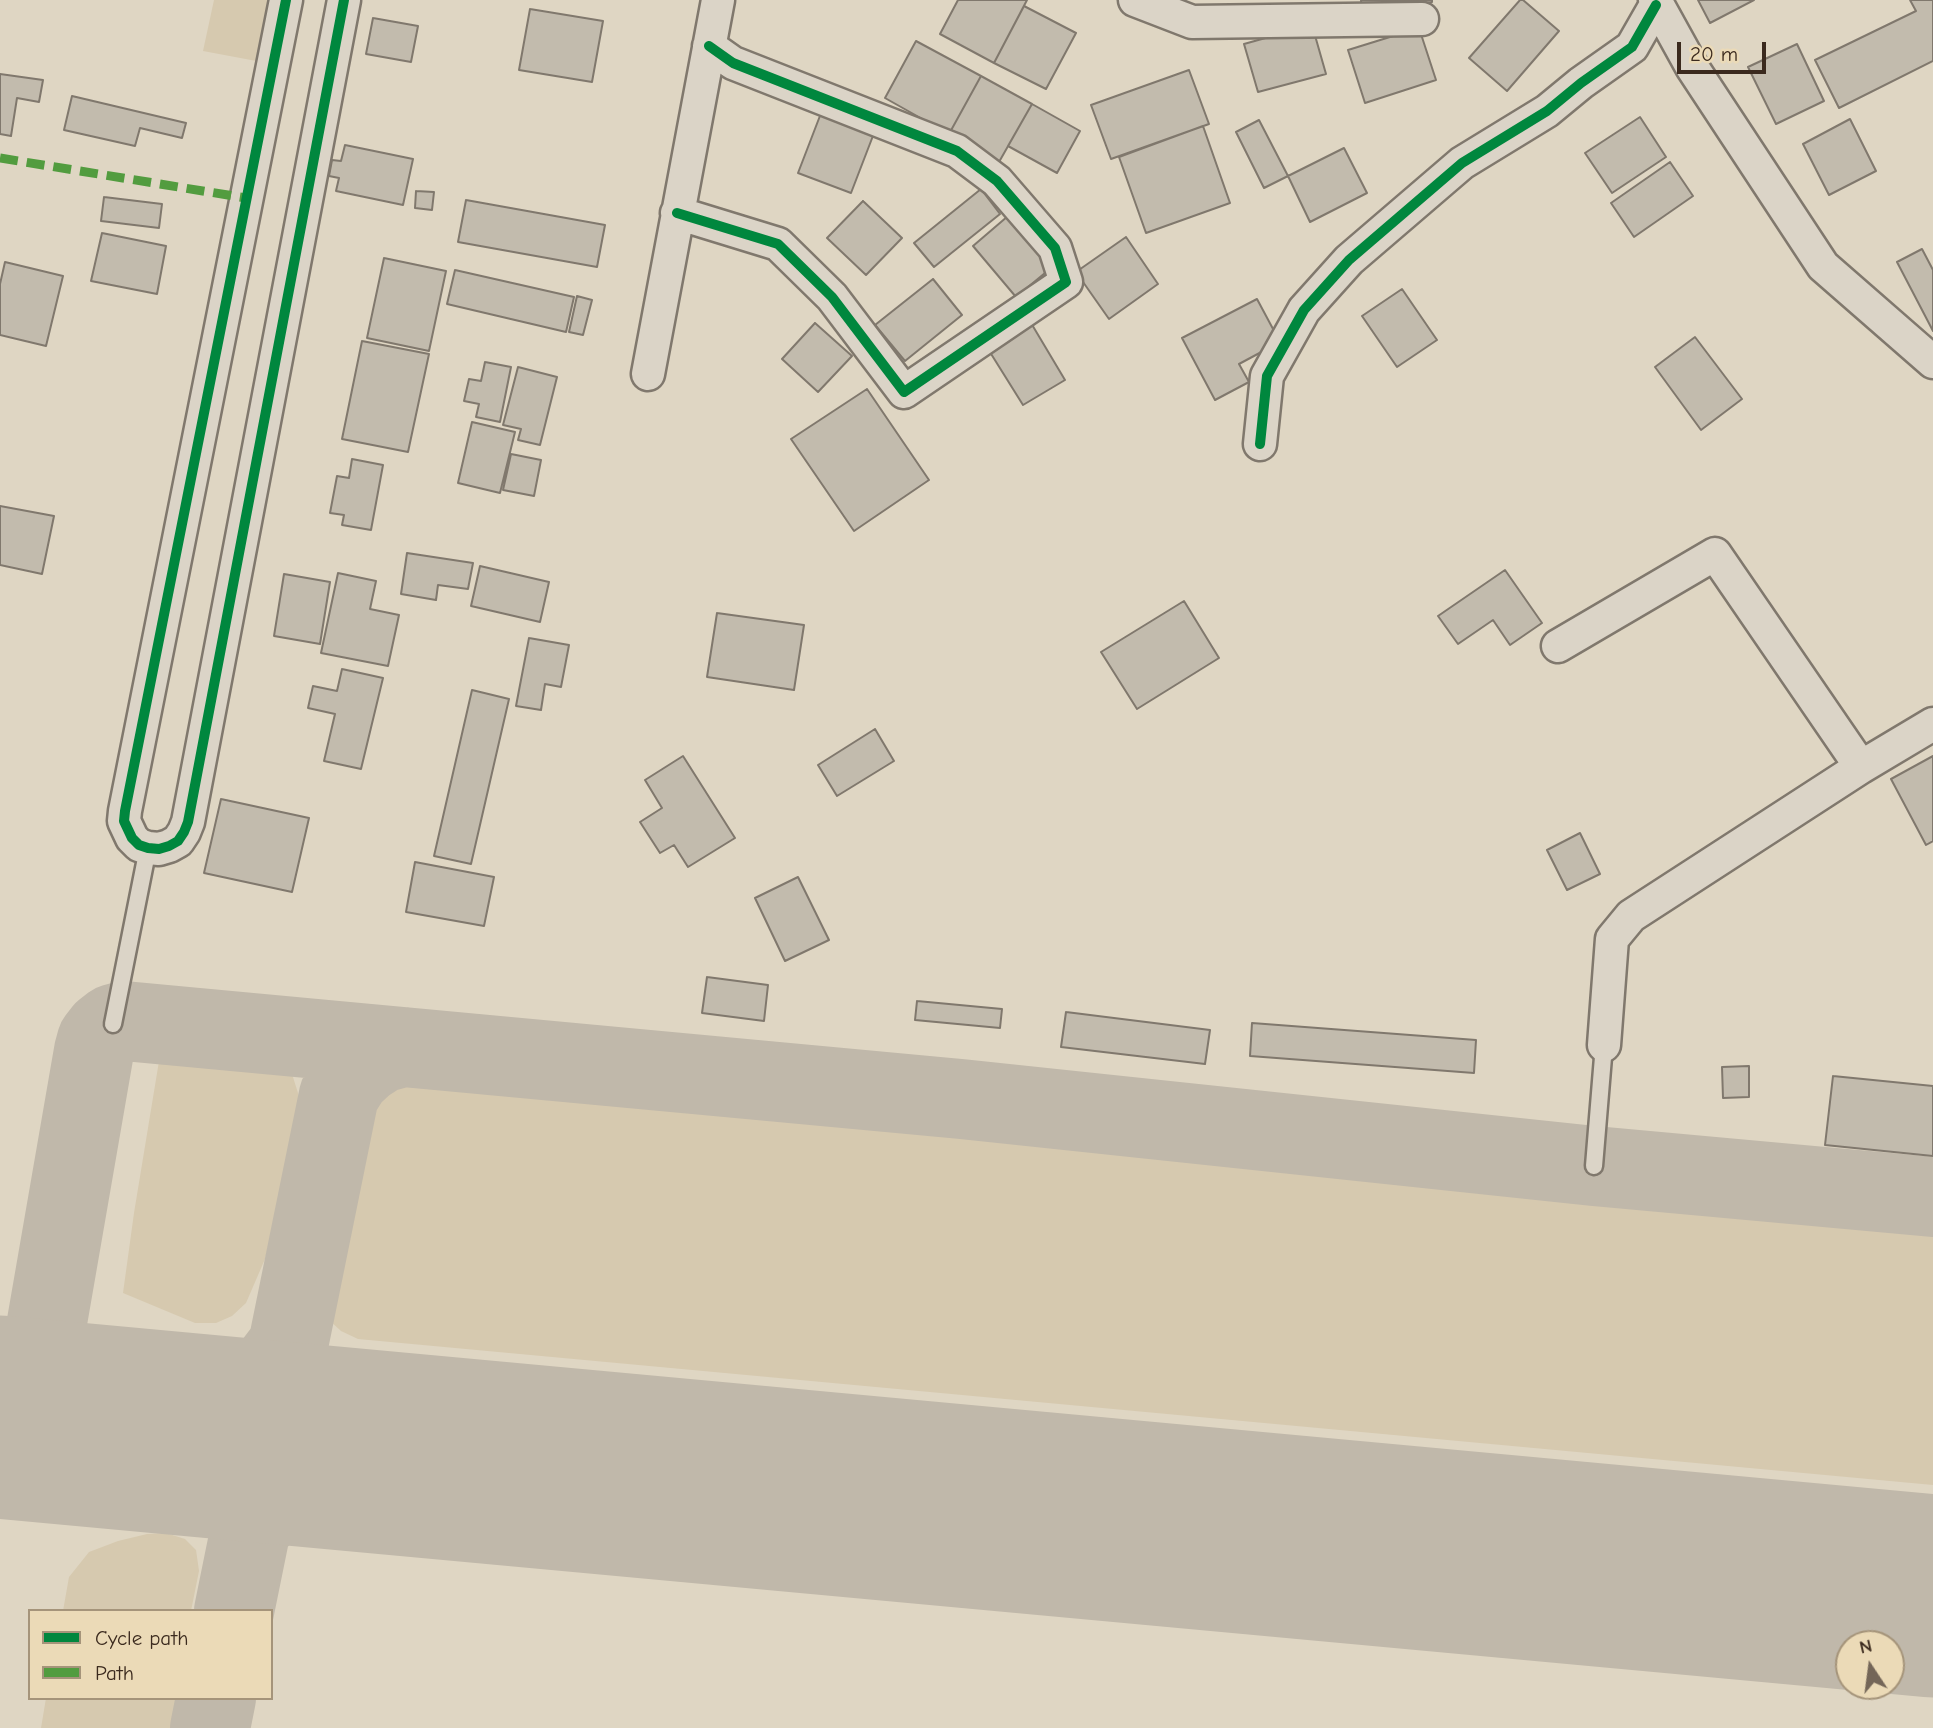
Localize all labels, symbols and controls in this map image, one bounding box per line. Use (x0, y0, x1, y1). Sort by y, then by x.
scale bar (1681, 28, 1770, 72)
text: 20 m (1690, 42, 1738, 66)
legend (28, 1609, 273, 1700)
text: Cycle path (95, 1626, 188, 1650)
north arrow (1835, 1630, 1905, 1700)
text: N (1857, 1634, 1874, 1659)
text: Path (95, 1661, 134, 1685)

